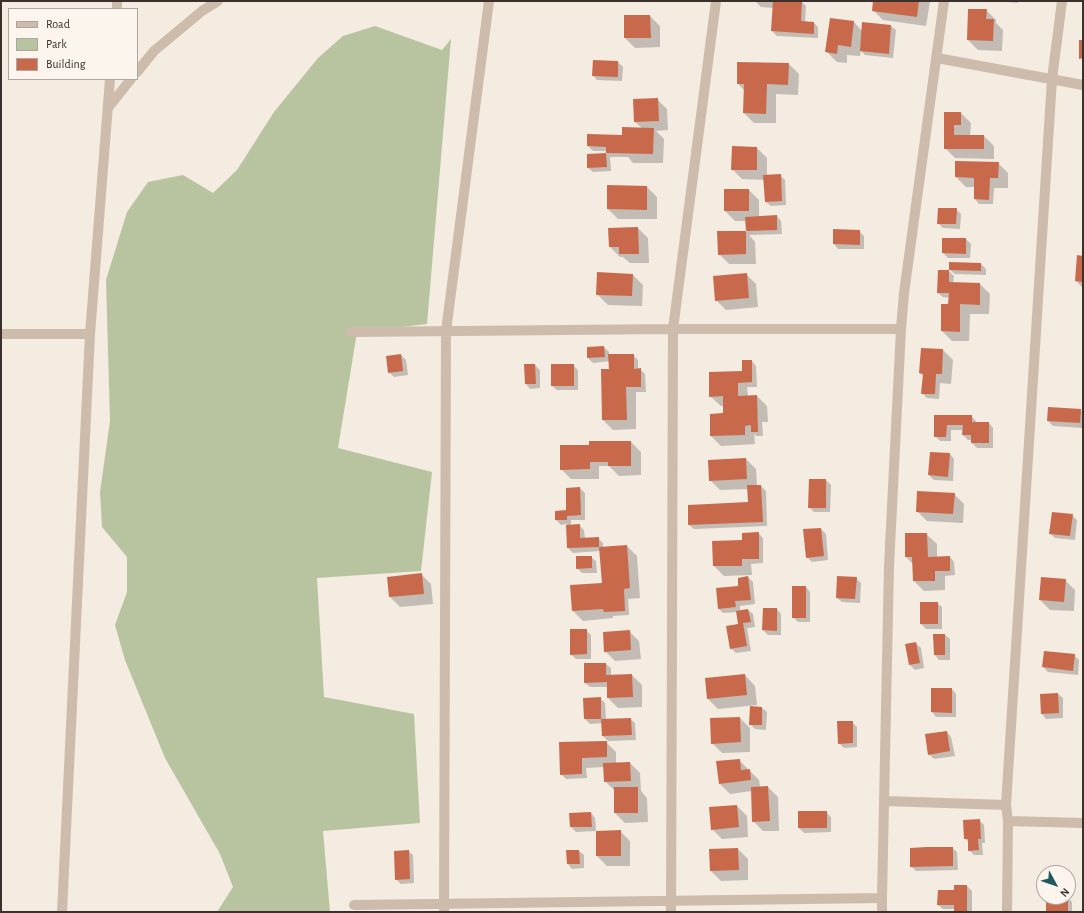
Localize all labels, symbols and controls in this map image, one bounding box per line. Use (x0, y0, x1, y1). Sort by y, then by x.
legend (8, 8, 138, 80)
text: Road (46, 18, 70, 30)
text: Park (46, 38, 67, 50)
text: Building (46, 58, 86, 70)
north arrow (1036, 865, 1076, 905)
text: N (1058, 886, 1071, 899)

